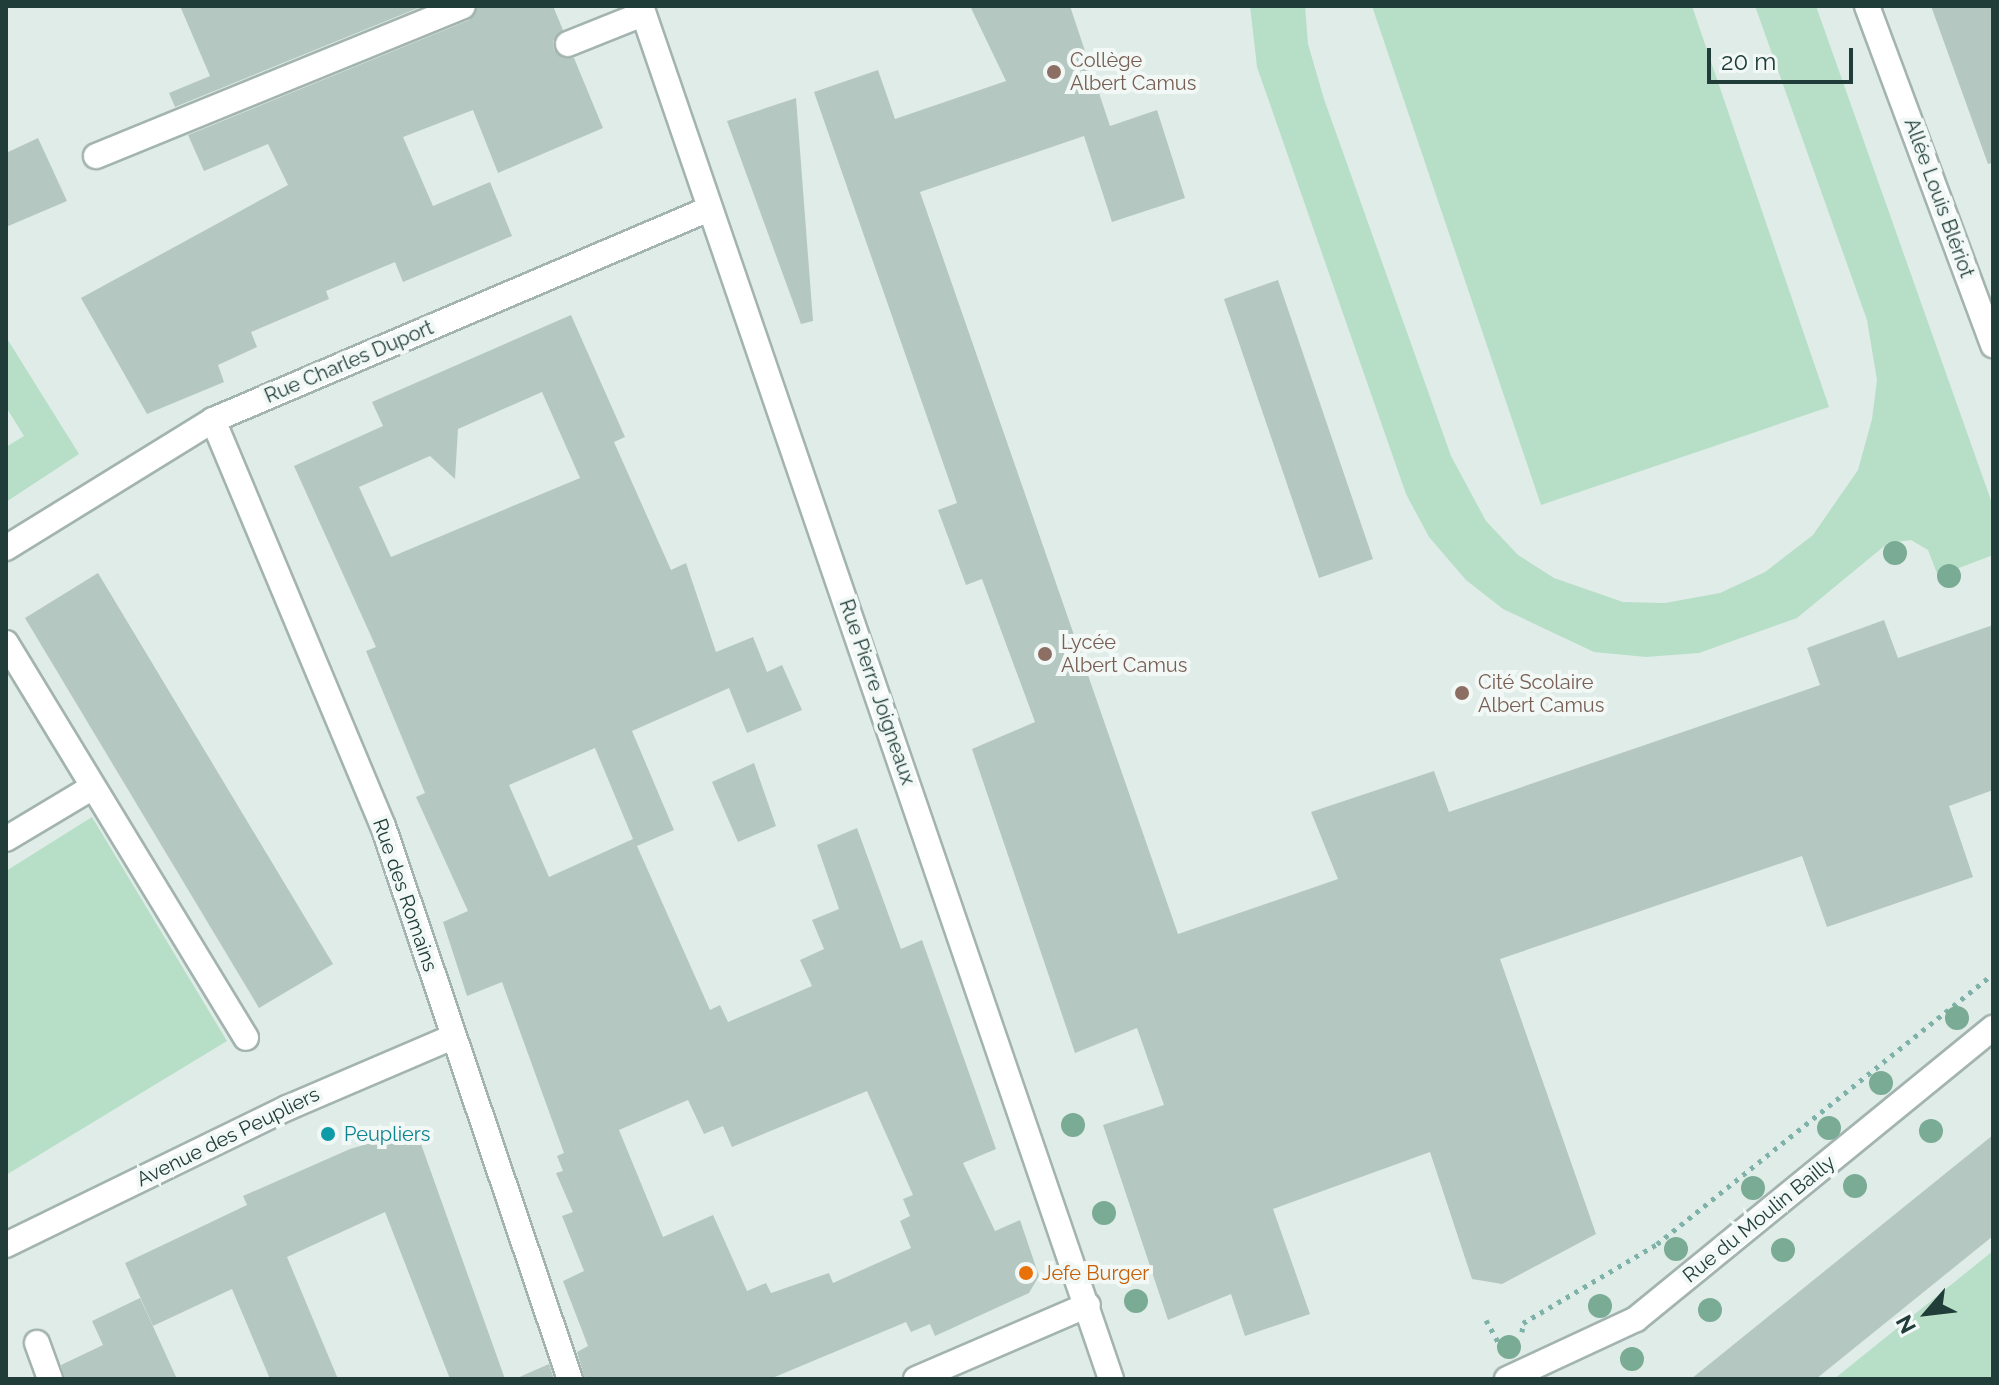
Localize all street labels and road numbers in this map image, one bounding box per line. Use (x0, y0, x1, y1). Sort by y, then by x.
street label: Allée Louis Blériot (1899, 115, 1979, 281)
street label: Rue Charles Duport (261, 316, 437, 408)
street label: Rue Pierre Joigneaux (834, 596, 920, 788)
street label: Rue des Romains (368, 815, 442, 975)
street label: Avenue des Peupliers (133, 1082, 323, 1192)
street label: Rue du Moulin Bailly (1678, 1150, 1840, 1288)

